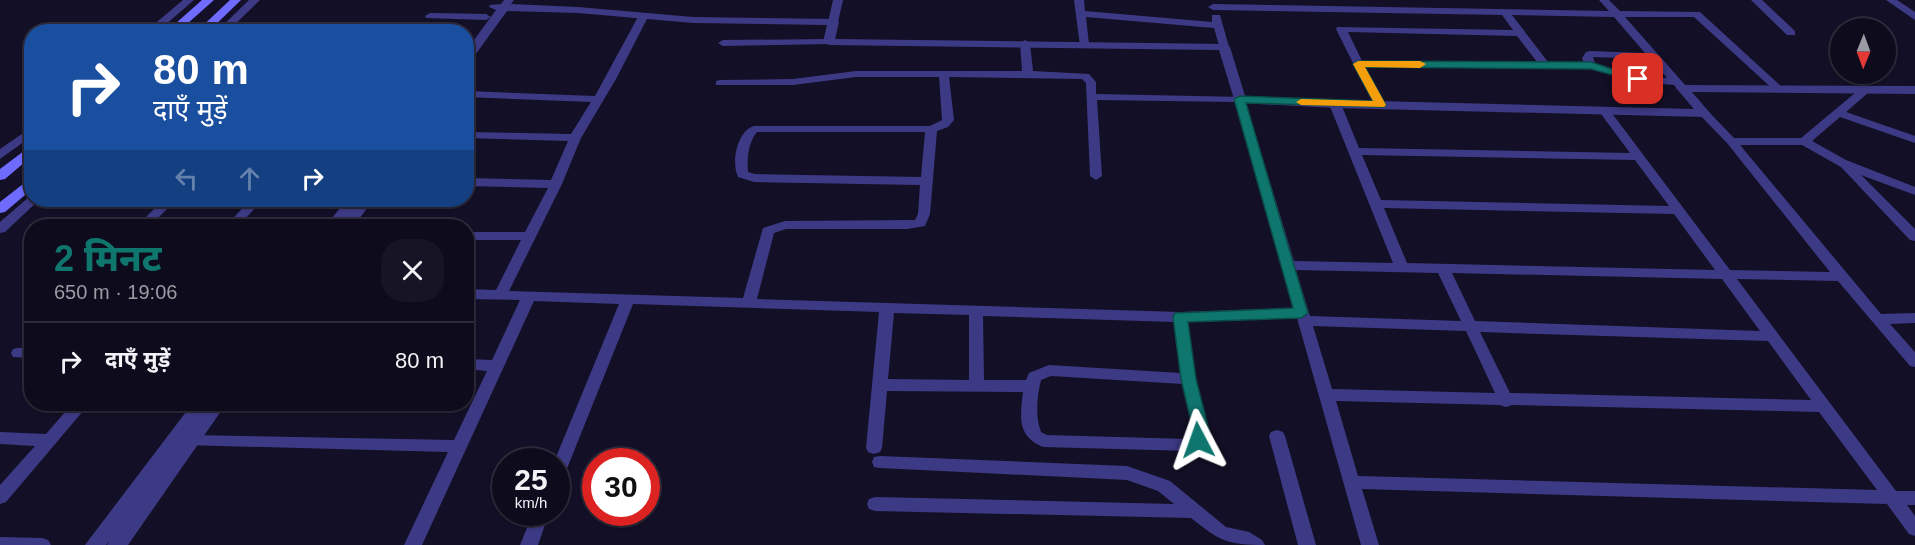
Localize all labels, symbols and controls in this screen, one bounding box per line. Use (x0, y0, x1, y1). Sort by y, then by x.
north arrow (1830, 18, 1896, 84)
map controls (1830, 18, 1896, 84)
text: 80 m (153, 46, 249, 93)
icon: right (54, 48, 132, 126)
pin (1612, 53, 1663, 104)
icon: arrive (1621, 62, 1654, 95)
text: दाएँ मुड़ें (153, 95, 227, 125)
icon: left (170, 162, 203, 195)
icon: ahead (233, 162, 266, 195)
icon: right (296, 162, 329, 195)
text: 2 मिनट (54, 238, 162, 279)
button: close (381, 239, 444, 302)
text: 650 m · 19:06 (54, 281, 177, 303)
icon: right (54, 345, 87, 378)
text: दाएँ मुड़ें (105, 347, 170, 372)
text: 80 m (395, 348, 444, 373)
position arrow (1166, 408, 1230, 472)
speed limit sign: 30 (582, 448, 660, 526)
text: 25 (514, 463, 548, 496)
text: km/h (515, 494, 547, 511)

